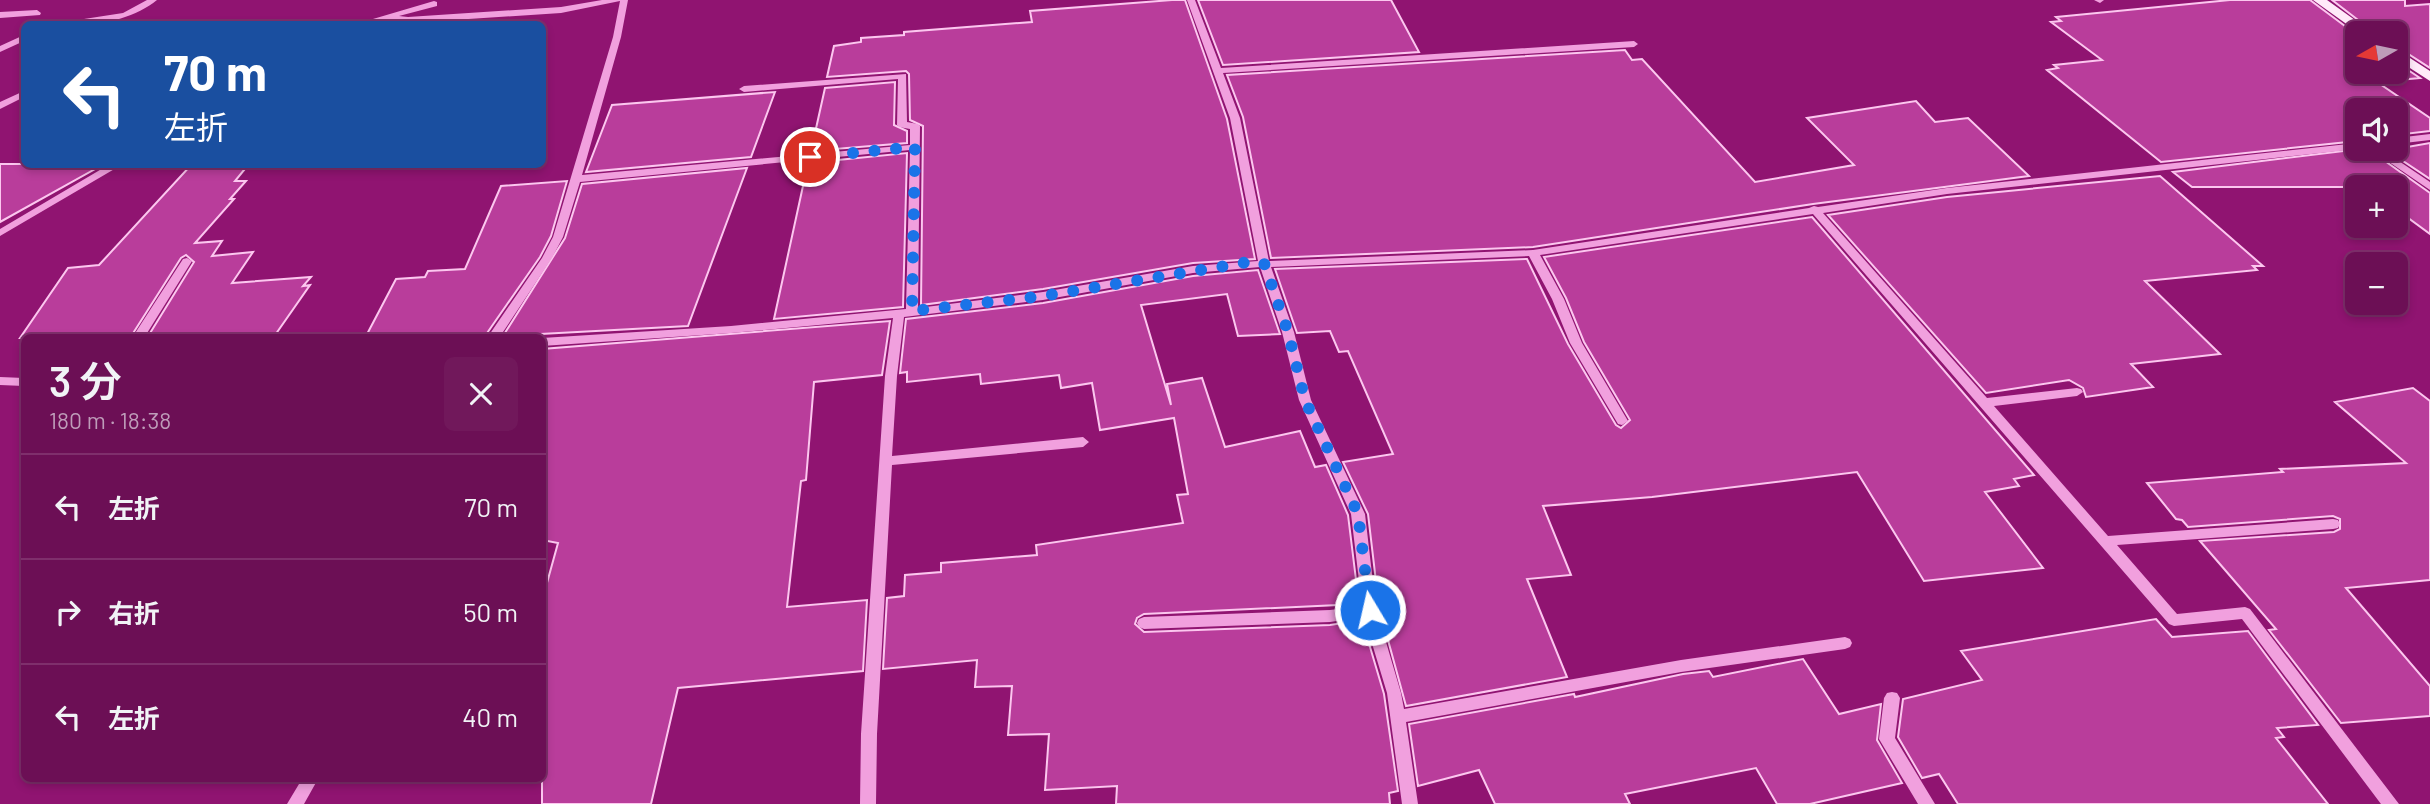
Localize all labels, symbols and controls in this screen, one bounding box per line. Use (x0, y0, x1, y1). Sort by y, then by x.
north arrow (2345, 21, 2408, 84)
map controls (2345, 21, 2408, 315)
text: 70 m (164, 42, 267, 101)
icon: left (49, 49, 140, 140)
button: sound (2345, 98, 2408, 161)
text: 左折 (164, 107, 228, 145)
pin (780, 127, 840, 187)
icon: arrive (791, 138, 829, 176)
button: + (2345, 175, 2408, 238)
button: − (2345, 252, 2408, 315)
text: 3 分 (49, 355, 122, 405)
button: close (444, 357, 518, 431)
text: 180 m · 18:38 (49, 406, 171, 434)
icon: left (49, 488, 87, 526)
text: 70 m (464, 491, 518, 522)
text: 左折 (108, 492, 160, 523)
position arrow (1333, 573, 1407, 647)
icon: right (49, 593, 87, 631)
text: 50 m (463, 596, 518, 627)
text: 右折 (108, 597, 160, 628)
icon: left (49, 698, 87, 736)
text: 40 m (462, 701, 518, 732)
text: 左折 (108, 702, 160, 733)

